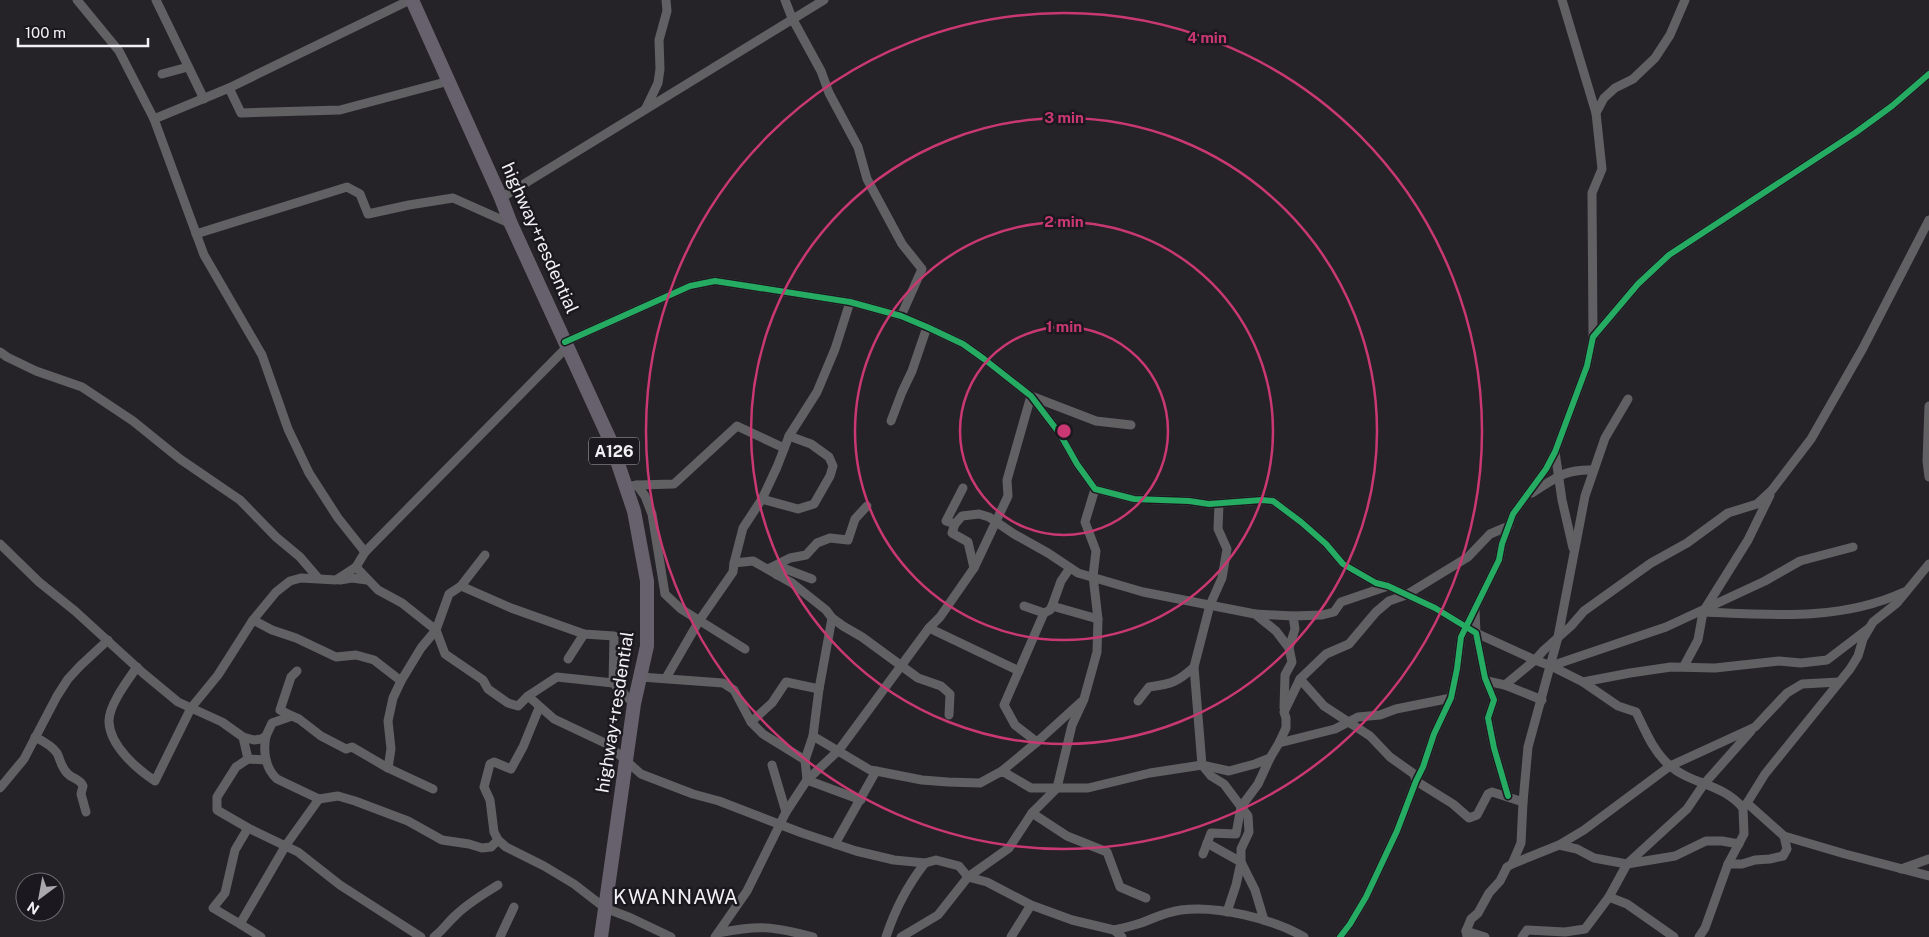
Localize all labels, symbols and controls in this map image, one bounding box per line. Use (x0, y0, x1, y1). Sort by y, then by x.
scale bar (18, 15, 148, 47)
text: 100 m (25, 24, 66, 41)
text: 4 min (1187, 29, 1227, 46)
text: 3 min (1044, 109, 1084, 126)
street label: highway+resdential (498, 159, 583, 317)
text: 2 min (1044, 213, 1084, 230)
text: 1 min (1046, 318, 1082, 335)
centre of rings (1055, 422, 1073, 440)
road number: A126 (589, 438, 639, 464)
street label: highway+resdential (591, 630, 638, 794)
north arrow (15, 872, 65, 922)
district label: KWANNAWA (613, 885, 739, 909)
text: N (24, 898, 42, 918)

